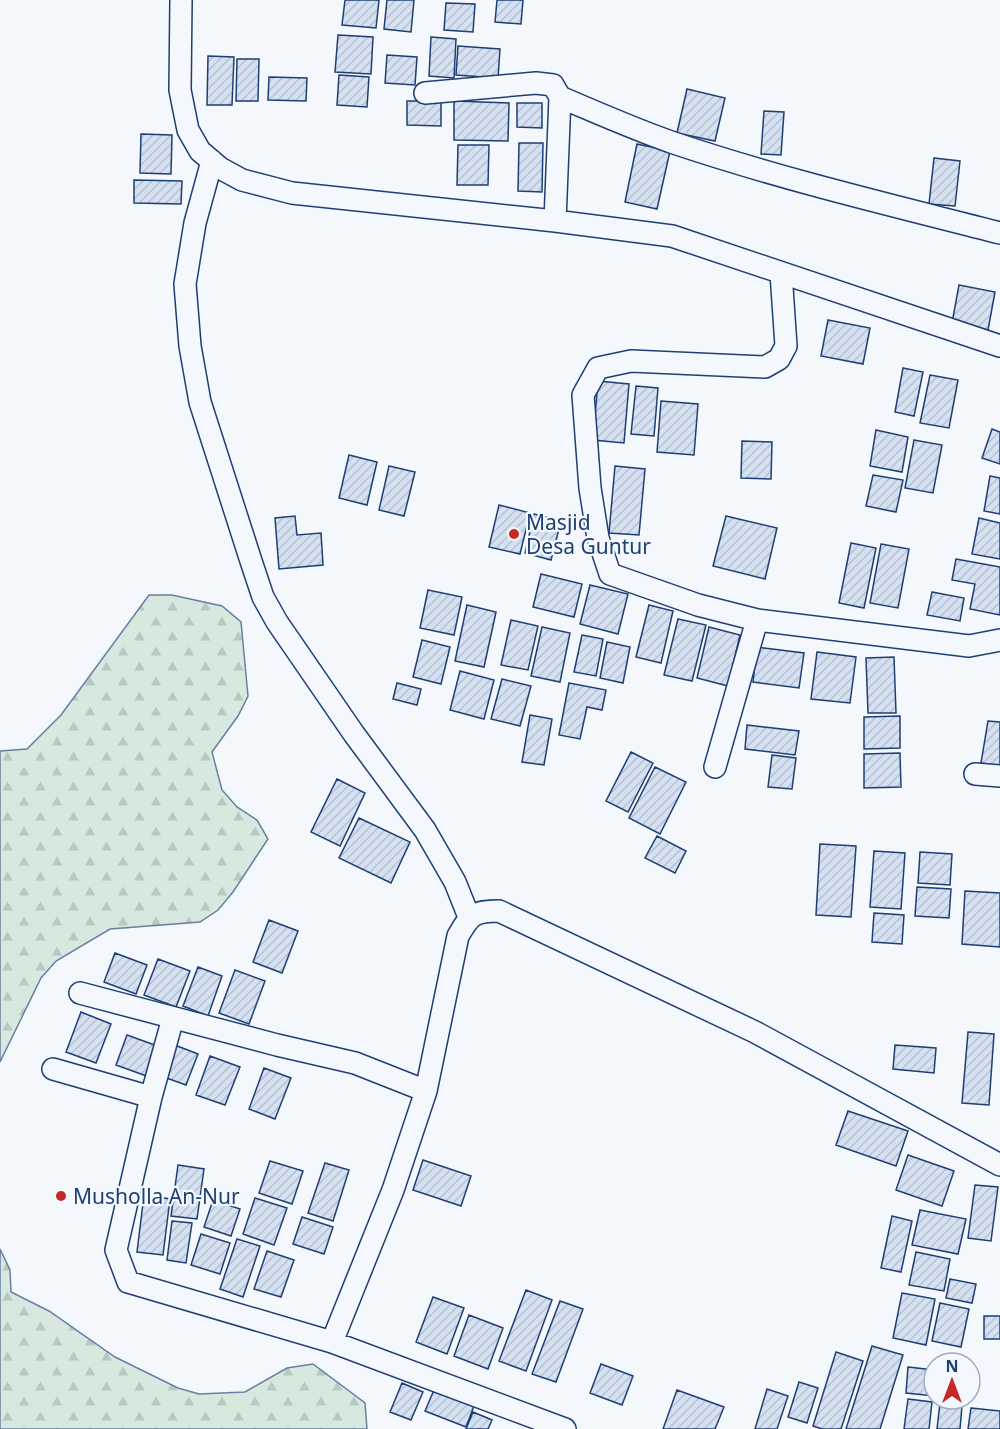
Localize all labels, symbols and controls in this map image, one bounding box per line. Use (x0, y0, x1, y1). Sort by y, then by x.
place label: Masjid Desa Guntur (526, 508, 651, 560)
marker: Masjid Desa Guntur (507, 527, 521, 541)
place label: Musholla An-Nur (73, 1182, 240, 1210)
marker: Musholla An-Nur (54, 1189, 68, 1203)
north arrow (922, 1351, 982, 1411)
text: N (945, 1355, 959, 1377)

